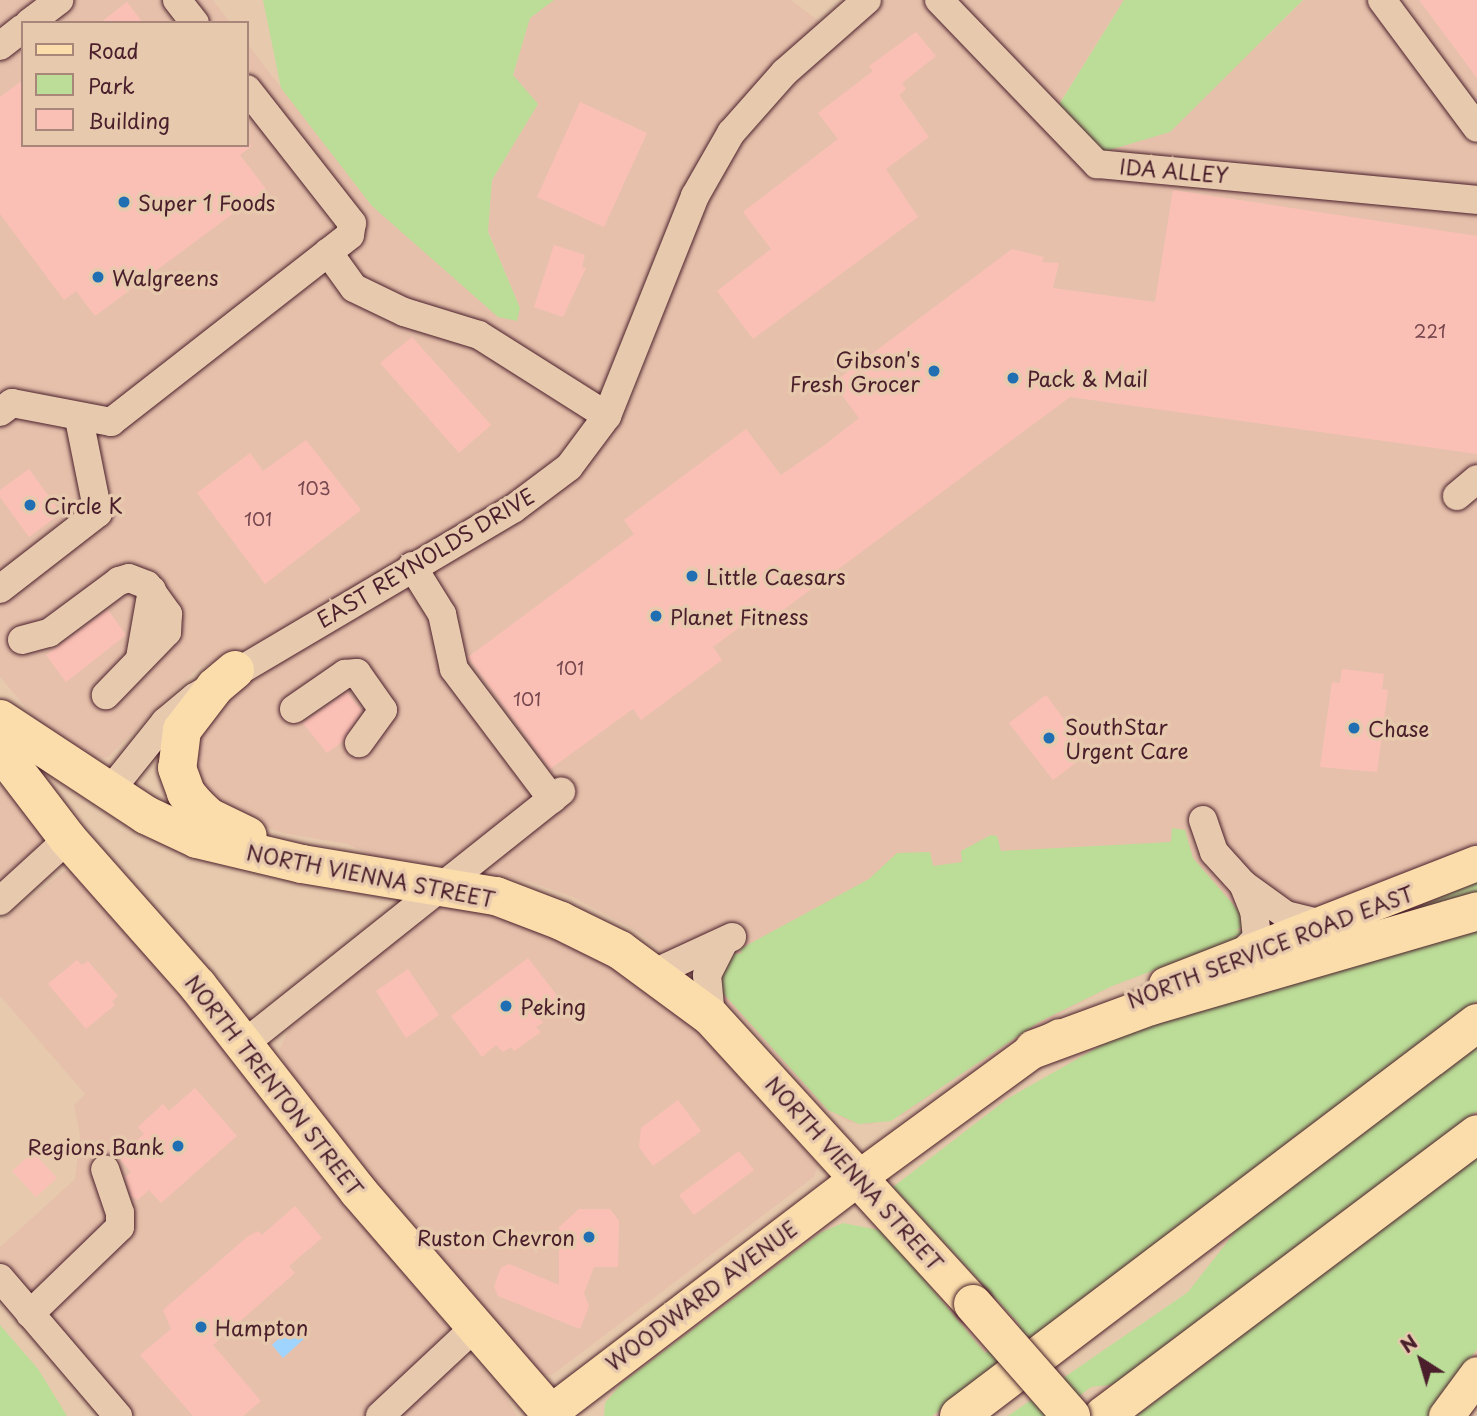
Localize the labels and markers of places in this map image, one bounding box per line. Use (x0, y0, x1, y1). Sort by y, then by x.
place label: Super 1 Foods (138, 189, 277, 215)
marker: Super 1 Foods (116, 194, 132, 210)
place label: Walgreens (112, 264, 219, 290)
marker: Walgreens (90, 269, 106, 285)
place label: Gibson's Fresh Grocer (790, 346, 920, 396)
marker: Gibson's Fresh Grocer (926, 363, 942, 379)
place label: Pack & Mail (1027, 365, 1149, 391)
marker: Pack & Mail (1005, 370, 1021, 386)
place label: Circle K (44, 492, 125, 518)
marker: Circle K (22, 497, 38, 513)
place label: Little Caesars (706, 563, 846, 589)
marker: Little Caesars (684, 568, 700, 584)
place label: Planet Fitness (670, 603, 810, 629)
marker: Planet Fitness (648, 608, 664, 624)
place label: SouthStar Urgent Care (1065, 713, 1189, 763)
place label: Chase (1368, 715, 1429, 741)
marker: Chase (1346, 720, 1362, 736)
marker: SouthStar Urgent Care (1039, 728, 1059, 748)
place label: Peking (520, 993, 586, 1019)
marker: Peking (498, 998, 514, 1014)
place label: Regions Bank (27, 1133, 164, 1159)
marker: Regions Bank (170, 1138, 186, 1154)
place label: Ruston Chevron (416, 1224, 575, 1250)
marker: Ruston Chevron (581, 1229, 597, 1245)
place label: Hampton (215, 1314, 308, 1340)
marker: Hampton (193, 1319, 209, 1335)

